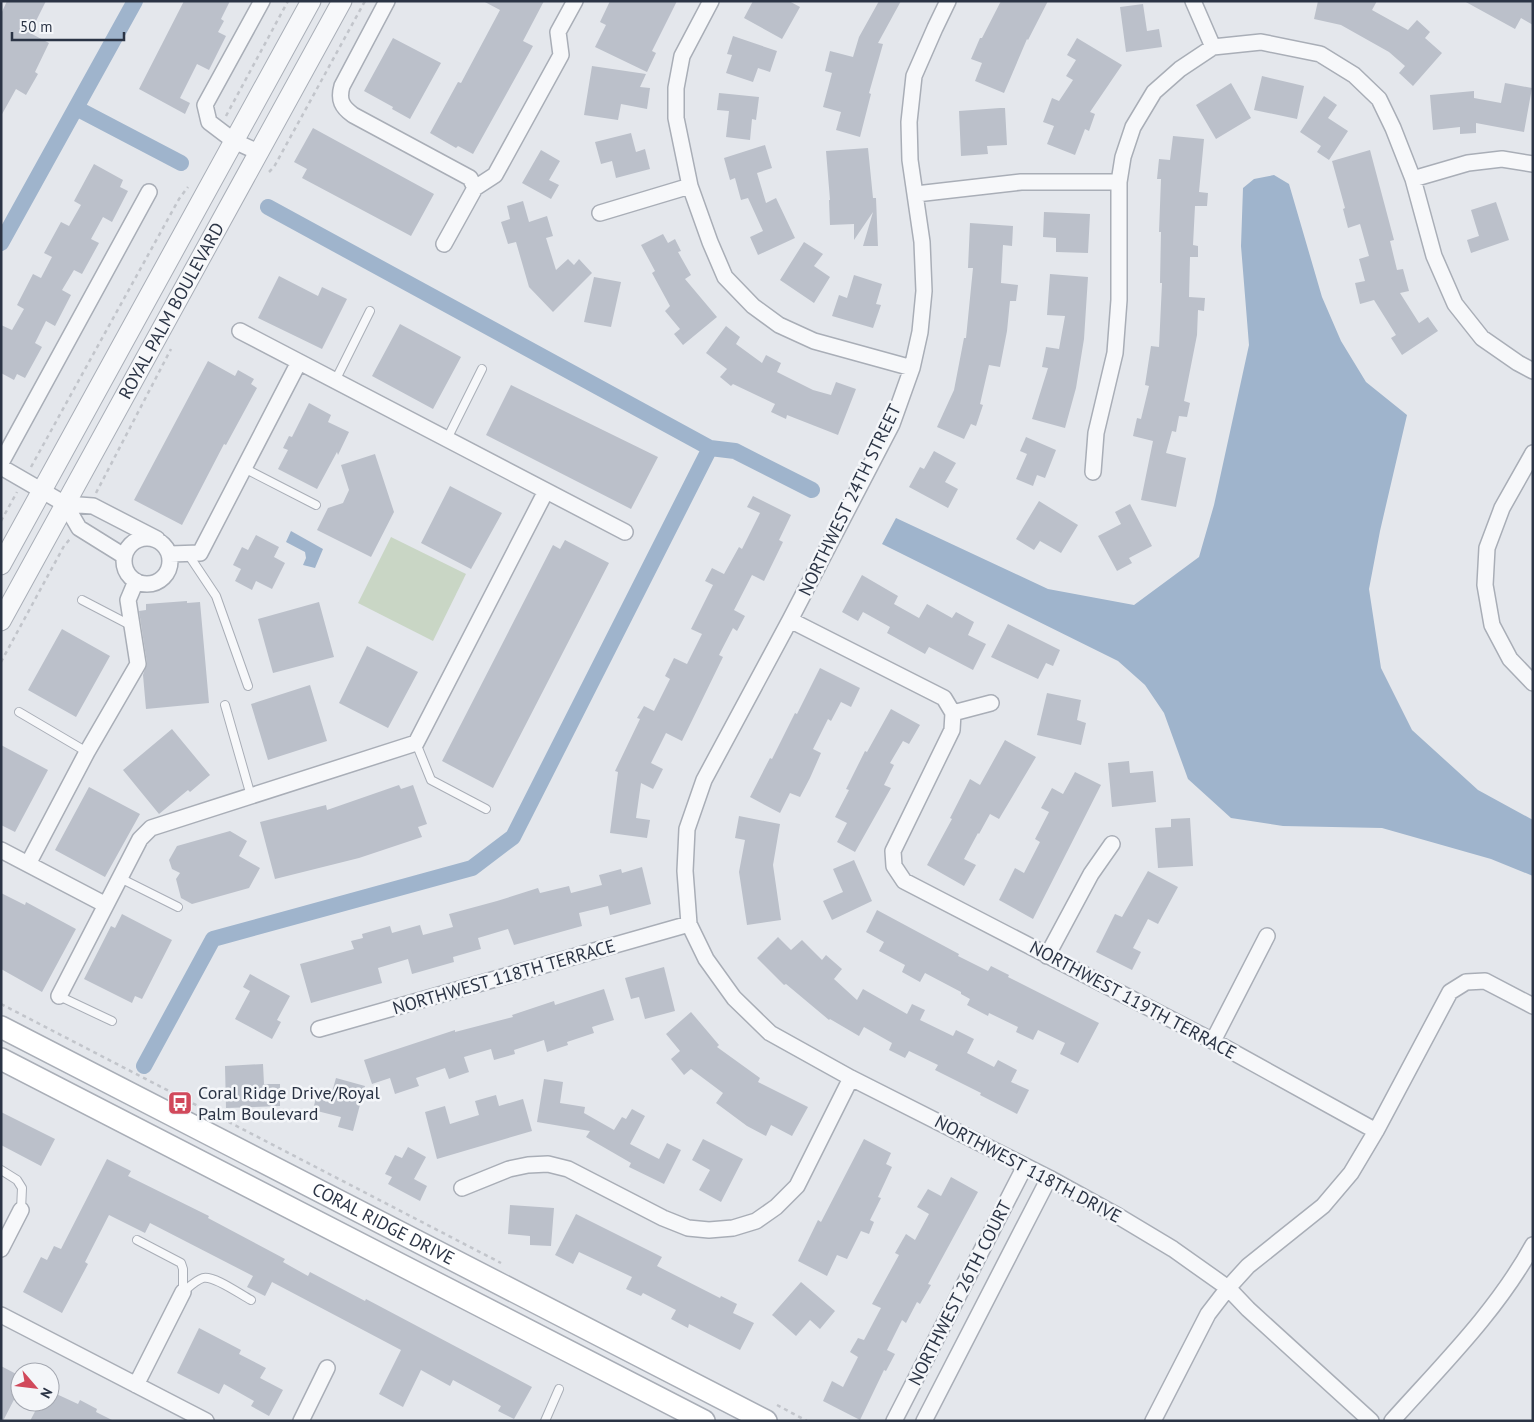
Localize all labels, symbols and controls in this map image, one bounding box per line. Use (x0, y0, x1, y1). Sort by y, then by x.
scale bar (12, 10, 125, 42)
text: 50 m (20, 17, 53, 36)
street label: ROYAL PALM BOULEVARD (113, 218, 229, 403)
street label: NORTHWEST 24TH STREET (793, 400, 906, 599)
street label: NORTHWEST 118TH TERRACE (390, 934, 618, 1019)
street label: NORTHWEST 119TH TERRACE (1026, 935, 1240, 1064)
place label: Coral Ridge Drive/Royal Palm Boulevard (198, 1081, 381, 1125)
bus stop icon: Coral Ridge Drive/Royal Palm Boulevard (167, 1090, 193, 1116)
street label: NORTHWEST 118TH DRIVE (931, 1110, 1126, 1228)
street label: CORAL RIDGE DRIVE (308, 1177, 459, 1270)
street label: NORTHWEST 26TH COURT (903, 1197, 1016, 1389)
north arrow (10, 1362, 60, 1412)
text: N (36, 1385, 57, 1401)

